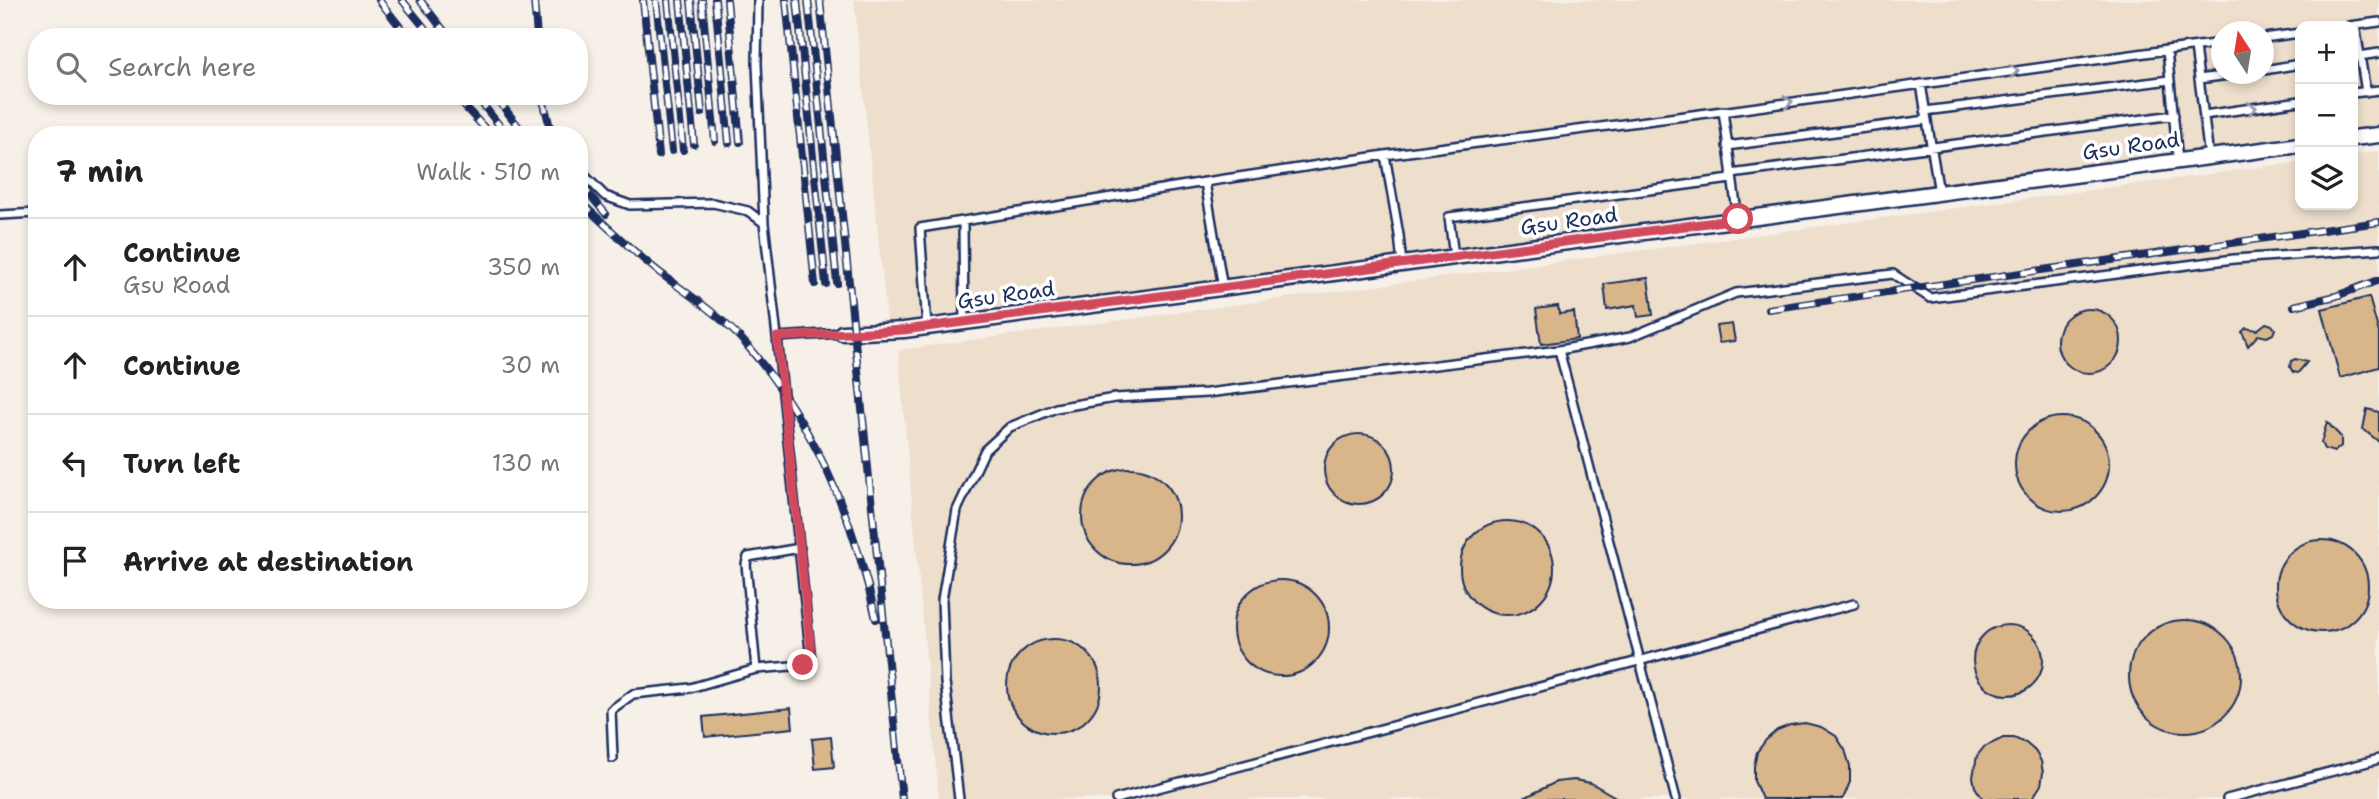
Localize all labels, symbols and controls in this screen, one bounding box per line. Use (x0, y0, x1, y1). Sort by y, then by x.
north arrow (2211, 21, 2274, 84)
map controls (2295, 21, 2358, 210)
button: + (2295, 21, 2358, 84)
search box (28, 28, 588, 105)
icon: search (52, 48, 90, 86)
text: Search here (108, 49, 257, 84)
one-way arrow (2008, 64, 2019, 79)
button: − (2295, 84, 2358, 147)
one-way arrow (1782, 95, 1794, 110)
one-way arrow (2246, 101, 2258, 116)
street label: Gsu Road (2081, 125, 2181, 167)
button: layers (2295, 147, 2358, 210)
text: 7 min (56, 151, 143, 192)
text: Walk · 510 m (416, 157, 560, 187)
street label: Gsu Road (1519, 200, 1619, 242)
route start (1722, 203, 1753, 234)
text: Continue (123, 235, 241, 270)
icon: ahead (56, 248, 94, 286)
text: 350 m (487, 252, 560, 282)
text: Gsu Road (123, 270, 230, 300)
street label: Gsu Road (956, 274, 1056, 316)
icon: ahead (56, 346, 94, 384)
text: Continue (123, 348, 241, 383)
text: 30 m (501, 350, 560, 380)
icon: left (56, 444, 94, 482)
text: Turn left (123, 446, 240, 481)
text: 130 m (492, 448, 560, 478)
icon: arrive (56, 542, 94, 580)
text: Arrive at destination (123, 544, 413, 579)
route end (787, 649, 818, 680)

